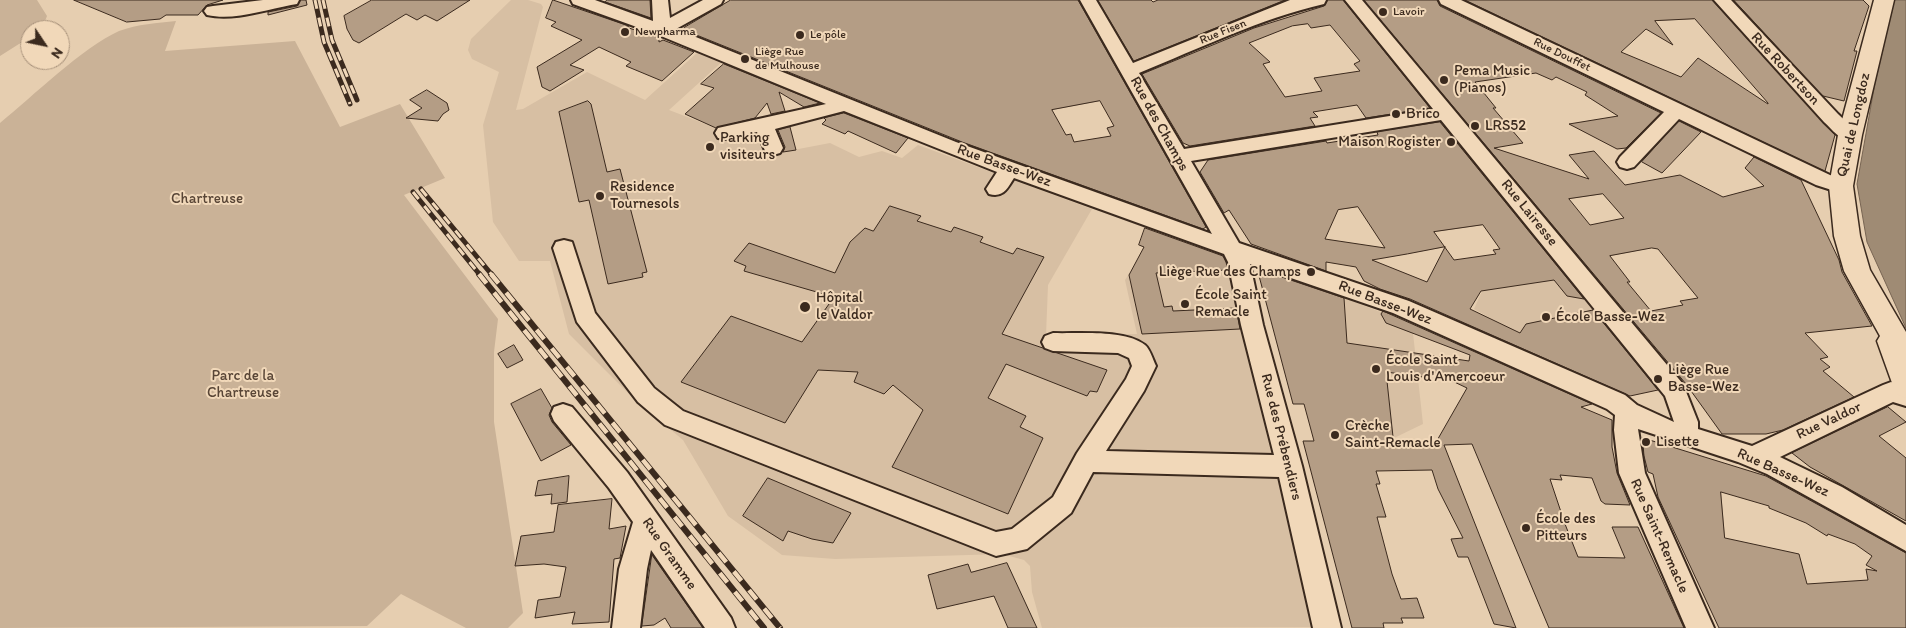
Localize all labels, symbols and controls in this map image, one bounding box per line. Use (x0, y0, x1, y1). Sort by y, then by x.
place label: Lavoir (1393, 5, 1424, 19)
marker: Lavoir (1377, 6, 1389, 18)
street label: Rue Fisen (1198, 16, 1248, 48)
north arrow (20, 20, 70, 70)
place label: Newpharma (635, 25, 696, 39)
marker: Newpharma (619, 26, 631, 38)
place label: Le pôle (810, 28, 846, 42)
marker: Le pôle (794, 29, 806, 41)
street label: Rue Robertson (1747, 29, 1823, 109)
street label: Rue Douffet (1531, 35, 1593, 75)
text: N (47, 44, 67, 62)
place label: Liège Rue de Mulhouse (755, 45, 819, 73)
marker: Liège Rue de Mulhouse (739, 53, 751, 65)
place label: Pema Music (Pianos) (1454, 62, 1530, 97)
street label: Quai de Longdoz (1833, 71, 1875, 179)
street label: Rue des Champs (1126, 74, 1192, 174)
marker: Pema Music (Pianos) (1438, 74, 1450, 86)
place label: Brico (1406, 105, 1440, 123)
marker: Brico (1390, 108, 1402, 120)
place label: LRS52 (1485, 117, 1526, 135)
marker: LRS52 (1469, 120, 1481, 132)
place label: Parking visiteurs (720, 129, 775, 164)
place label: Maison Rogister (1338, 133, 1441, 151)
marker: Maison Rogister (1445, 136, 1457, 148)
marker: Parking visiteurs (704, 141, 716, 153)
street label: Rue Basse-Wez (954, 141, 1054, 191)
street label: Rue Lairesse (1497, 176, 1561, 250)
place label: Residence Tournesols (610, 178, 679, 213)
park label: Chartreuse (171, 190, 243, 208)
marker: Residence Tournesols (594, 190, 606, 202)
place label: Liège Rue des Champs (1159, 263, 1301, 281)
marker: Liège Rue des Champs (1305, 266, 1317, 278)
street label: Rue Basse-Wez (1336, 277, 1434, 329)
place label: École Saint Remacle (1195, 286, 1267, 321)
place label: Hôpital le Valdor (816, 289, 873, 324)
marker: École Saint Remacle (1179, 298, 1191, 310)
marker: Hôpital le Valdor (798, 300, 812, 314)
place label: École Basse-Wez (1556, 308, 1665, 326)
marker: École Basse-Wez (1540, 311, 1552, 323)
place label: École Saint Louis d'Amercoeur (1386, 351, 1505, 386)
place label: Liège Rue Basse-Wez (1668, 361, 1739, 396)
marker: École Saint Louis d'Amercoeur (1370, 363, 1382, 375)
park label: Parc de la Chartreuse (207, 367, 279, 402)
street label: Rue des Prébendiers (1257, 372, 1305, 502)
marker: Liège Rue Basse-Wez (1652, 373, 1664, 385)
street label: Rue Valdor (1794, 398, 1864, 444)
place label: Crèche Saint-Remacle (1345, 417, 1441, 452)
marker: Crèche Saint-Remacle (1329, 429, 1341, 441)
place label: Lisette (1656, 433, 1699, 451)
marker: Lisette (1640, 436, 1652, 448)
street label: Rue Basse-Wez (1734, 445, 1832, 501)
street label: Rue Saint-Remacle (1626, 476, 1692, 596)
place label: École des Pitteurs (1536, 510, 1596, 545)
street label: Rue Gramme (638, 515, 700, 593)
marker: École des Pitteurs (1520, 522, 1532, 534)

